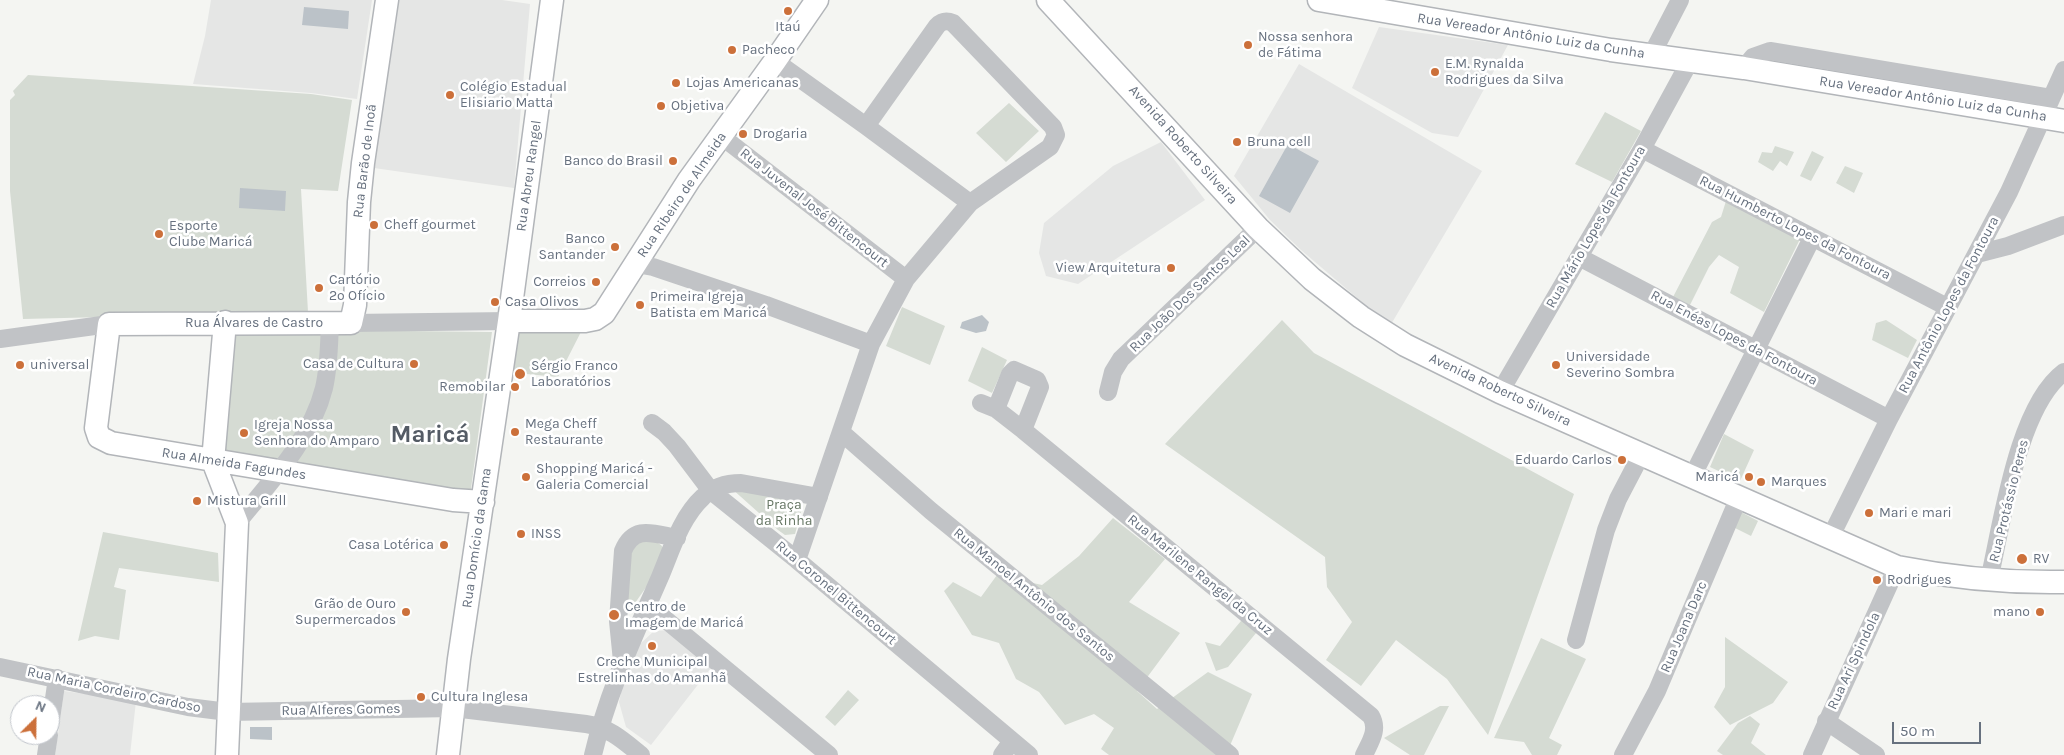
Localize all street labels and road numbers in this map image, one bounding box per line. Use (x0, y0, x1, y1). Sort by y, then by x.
street label: Rua Vereador Antônio Luiz da Cunha (1416, 10, 1646, 62)
street label: Rua Vereador Antônio Luiz da Cunha (1818, 73, 2048, 125)
street label: Avenida Roberto Silveira (1125, 82, 1241, 208)
street label: Rua Barão de Inoã (350, 103, 380, 219)
street label: Rua Abreu Rangel (513, 119, 545, 233)
street label: Rua Ribeiro de Almeida (634, 129, 730, 261)
street label: Rua Mário Lopes da Fontoura (1543, 143, 1649, 311)
street label: Rua Juvenal José Bittencourt (736, 145, 892, 271)
street label: Rua Humberto Lopes da Fontoura (1696, 172, 1894, 284)
street label: Rua Antônio Lopes da Fontoura (1895, 214, 2003, 396)
street label: Rua João Dos Santos Leal (1126, 232, 1254, 356)
street label: Rua Enéas Lopes da Fontoura (1648, 287, 1820, 389)
street label: Rua Álvares de Castro (185, 315, 323, 331)
street label: Avenida Roberto Silveira (1426, 350, 1574, 430)
street label: Rua Protássio Peres (1986, 438, 2032, 564)
street label: Rua Almeida Fagundes (160, 444, 308, 484)
street label: Rua Domício da Gama (459, 467, 495, 609)
street label: Rua Marilene Rangel da Cruz (1124, 511, 1276, 639)
street label: Rua Manoel Antônio dos Santos (950, 525, 1118, 665)
street label: Rua Coronel Bittencourt (772, 538, 900, 648)
street label: Rua Joana Darc (1657, 579, 1711, 675)
street label: Rua Ari Spindola (1824, 610, 1884, 712)
street label: Rua Maria Cordeiro Cardoso (26, 663, 202, 717)
street label: Rua Alferes Gomes (281, 701, 401, 719)

